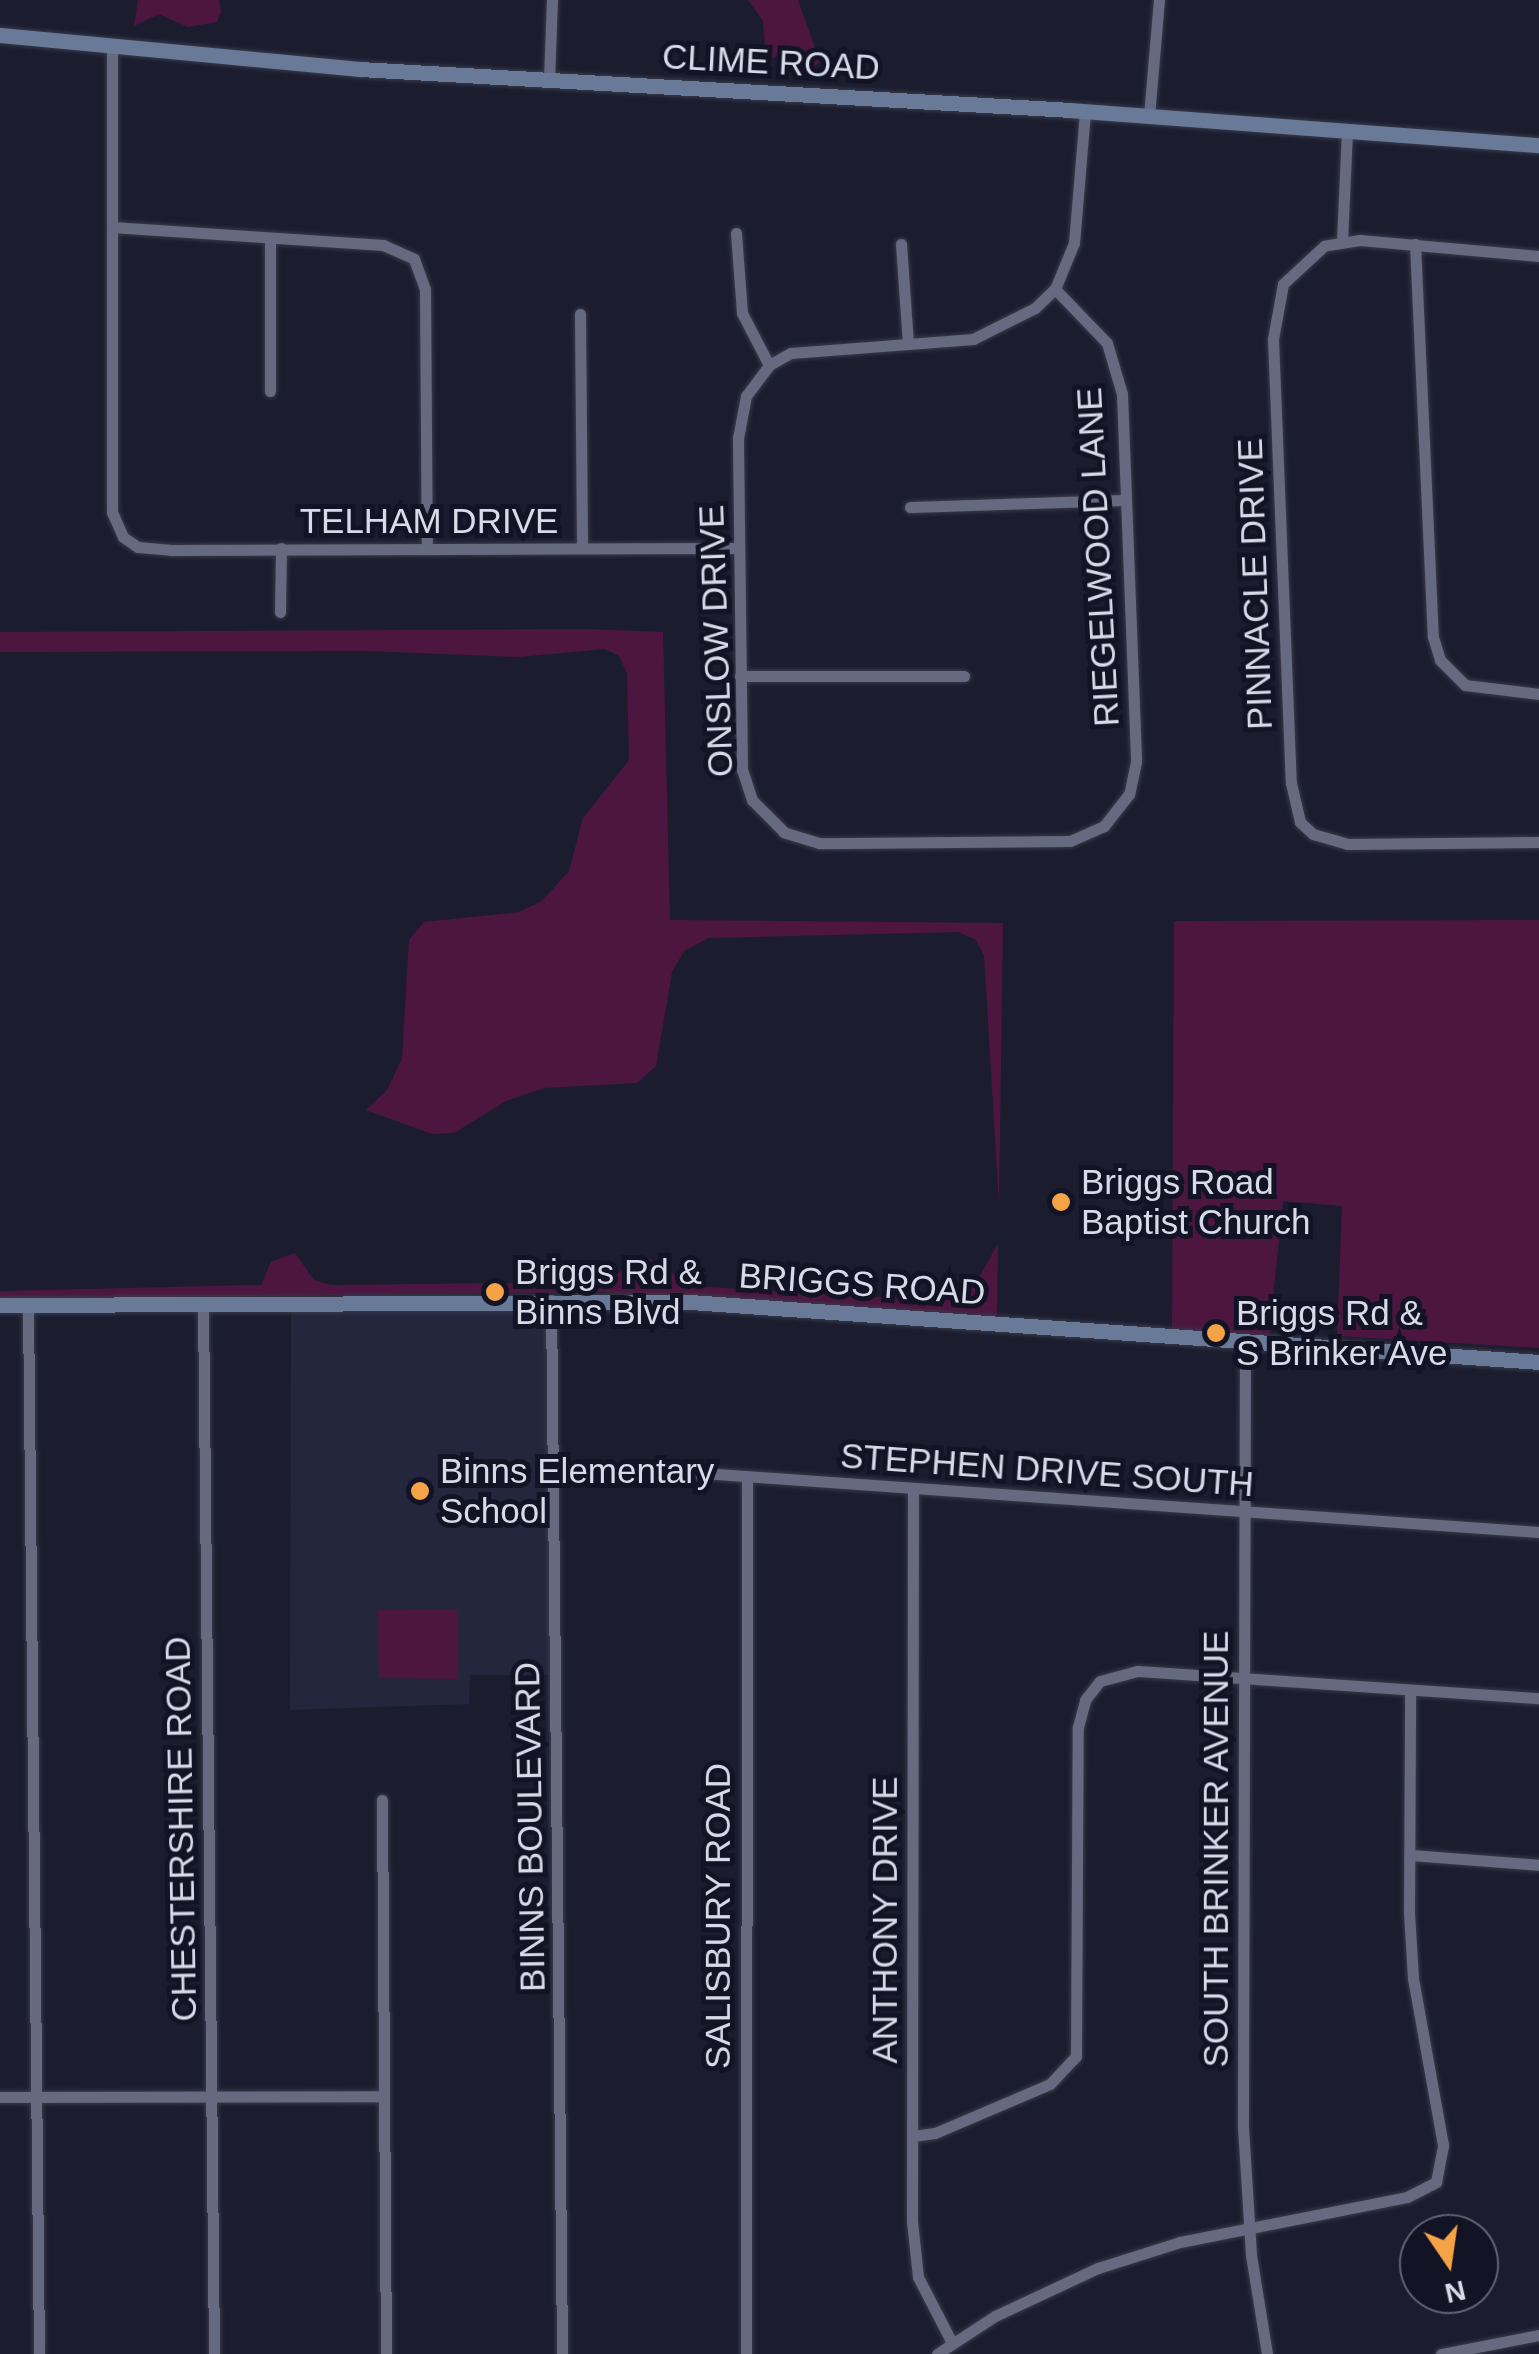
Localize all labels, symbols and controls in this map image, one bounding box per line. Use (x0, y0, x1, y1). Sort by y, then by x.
street label: CLIME ROAD (661, 35, 881, 89)
street label: RIEGELWOOD LANE (1068, 386, 1128, 728)
street label: PINNACLE DRIVE (1229, 437, 1281, 731)
street label: TELHAM DRIVE (300, 500, 558, 542)
street label: ONSLOW DRIVE (690, 504, 742, 778)
place label: Briggs Road Baptist Church (1081, 1161, 1311, 1243)
marker: Briggs Road Baptist Church (1050, 1191, 1072, 1213)
place label: Briggs Rd & Binns Blvd (515, 1251, 702, 1333)
street label: BRIGGS ROAD (737, 1254, 987, 1314)
marker: Briggs Rd & Binns Blvd (484, 1281, 506, 1303)
place label: Briggs Rd & S Brinker Ave (1236, 1292, 1449, 1374)
marker: Briggs Rd & S Brinker Ave (1205, 1322, 1227, 1344)
street label: STEPHEN DRIVE SOUTH (839, 1435, 1255, 1505)
place label: Binns Elementary School (440, 1450, 714, 1532)
marker: Binns Elementary School (409, 1480, 431, 1502)
street label: SOUTH BRINKER AVENUE (1195, 1630, 1237, 2068)
street label: CHESTERSHIRE ROAD (157, 1636, 205, 2022)
street label: BINNS BOULEVARD (506, 1662, 554, 1992)
street label: SALISBURY ROAD (697, 1763, 739, 2069)
street label: ANTHONY DRIVE (864, 1776, 906, 2064)
north arrow (1399, 2214, 1499, 2314)
text: N (1442, 2274, 1469, 2309)

